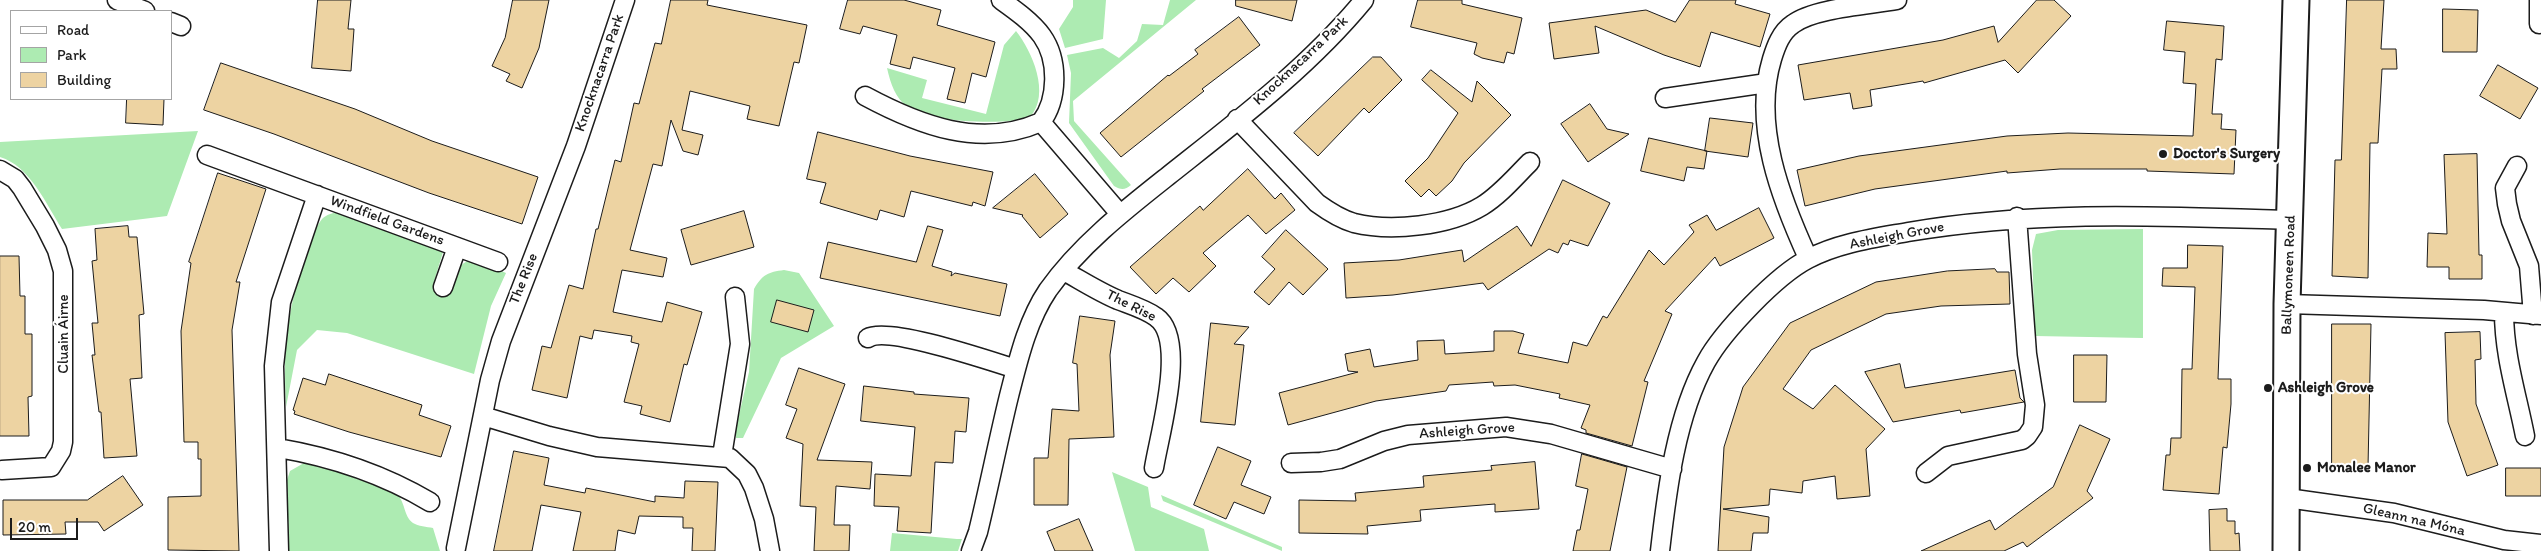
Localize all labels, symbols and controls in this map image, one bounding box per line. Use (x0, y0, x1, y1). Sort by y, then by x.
legend (10, 10, 172, 100)
street label: Knocknacarra Park (571, 12, 629, 134)
street label: Knocknacarra Park (1250, 12, 1352, 110)
text: Road (57, 21, 89, 39)
text: Park (57, 46, 87, 64)
text: Building (57, 71, 111, 89)
place label: Doctor's Surgery (2173, 145, 2280, 163)
marker: Doctor's Surgery (2157, 148, 2169, 160)
street label: Windfield Gardens (327, 192, 447, 250)
street label: Ballymoneen Road (2278, 215, 2300, 335)
street label: Ashleigh Grove (1848, 218, 1946, 254)
street label: The Rise (506, 251, 542, 307)
street label: The Rise (1103, 286, 1159, 326)
street label: Cluain Áirne (55, 294, 73, 374)
place label: Ashleigh Grove (2278, 379, 2374, 397)
marker: Ashleigh Grove (2262, 382, 2274, 394)
street label: Ashleigh Grove (1419, 419, 1515, 443)
place label: Monalee Manor (2317, 459, 2416, 477)
marker: Monalee Manor (2301, 462, 2313, 474)
street label: Gleann na Móna (2361, 499, 2467, 541)
scale bar (12, 508, 80, 540)
text: 20 m (18, 518, 51, 536)

